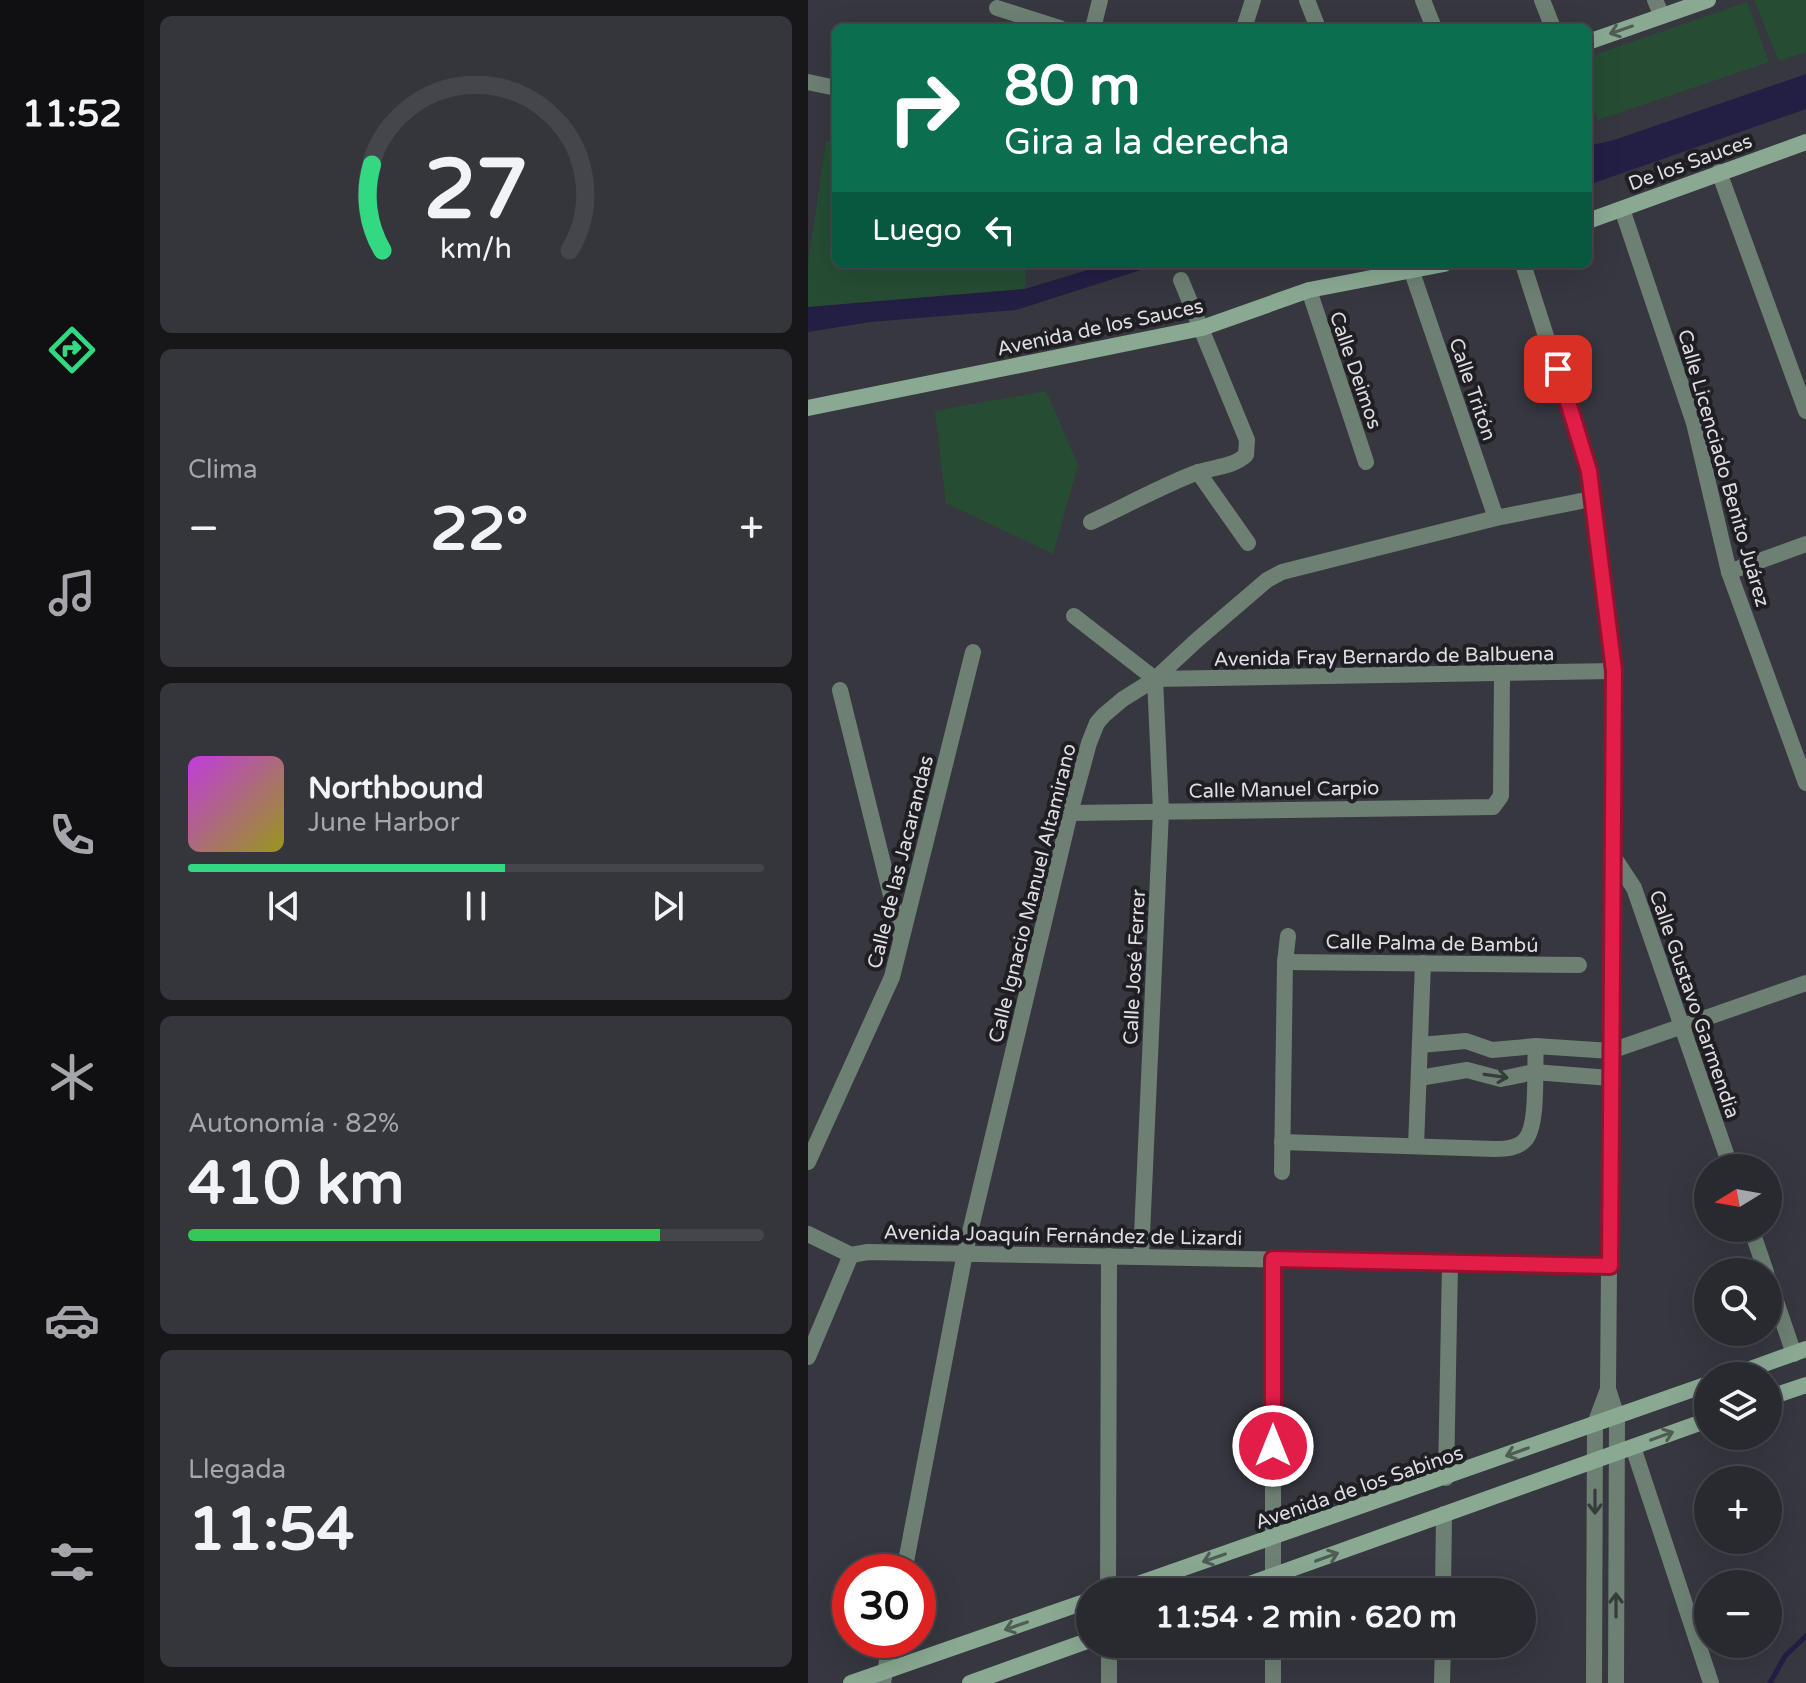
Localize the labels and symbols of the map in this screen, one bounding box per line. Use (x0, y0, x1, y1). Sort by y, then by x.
one-way arrow (1610, 24, 1634, 38)
street label: De los Sauces (1625, 129, 1756, 196)
street label: Avenida de los Sauces (995, 294, 1206, 362)
street label: Calle Deimos (1324, 308, 1386, 432)
street label: Calle Licenciado Benito Juárez (1672, 327, 1774, 610)
street label: Calle Tritón (1443, 335, 1501, 444)
pin (1524, 335, 1592, 403)
street label: Avenida Fray Bernardo de Balbuena (1213, 642, 1555, 672)
street label: Calle Ignacio Manuel Altamirano (984, 741, 1082, 1045)
street label: Calle de las Jacarandas (863, 753, 939, 971)
street label: Calle Manuel Carpio (1189, 776, 1379, 804)
street label: Calle Gustavo Garmendia (1644, 887, 1744, 1122)
street label: Calle José Ferrer (1119, 888, 1151, 1046)
street label: Calle Palma de Bambú (1325, 930, 1539, 958)
one-way arrow (1482, 1069, 1508, 1084)
north arrow (1694, 1154, 1782, 1242)
street label: Avenida Joaquín Fernández de Lizardi (883, 1221, 1243, 1251)
position arrow (1231, 1404, 1315, 1488)
one-way arrow (1649, 1428, 1674, 1443)
street label: Avenida de los Sabinos (1252, 1441, 1466, 1535)
one-way arrow (1505, 1446, 1530, 1461)
one-way arrow (1587, 1488, 1603, 1515)
one-way arrow (1314, 1548, 1339, 1563)
one-way arrow (1202, 1552, 1227, 1567)
speed limit sign: 30 (832, 1554, 936, 1658)
one-way arrow (1608, 1592, 1624, 1619)
one-way arrow (1005, 1620, 1029, 1634)

